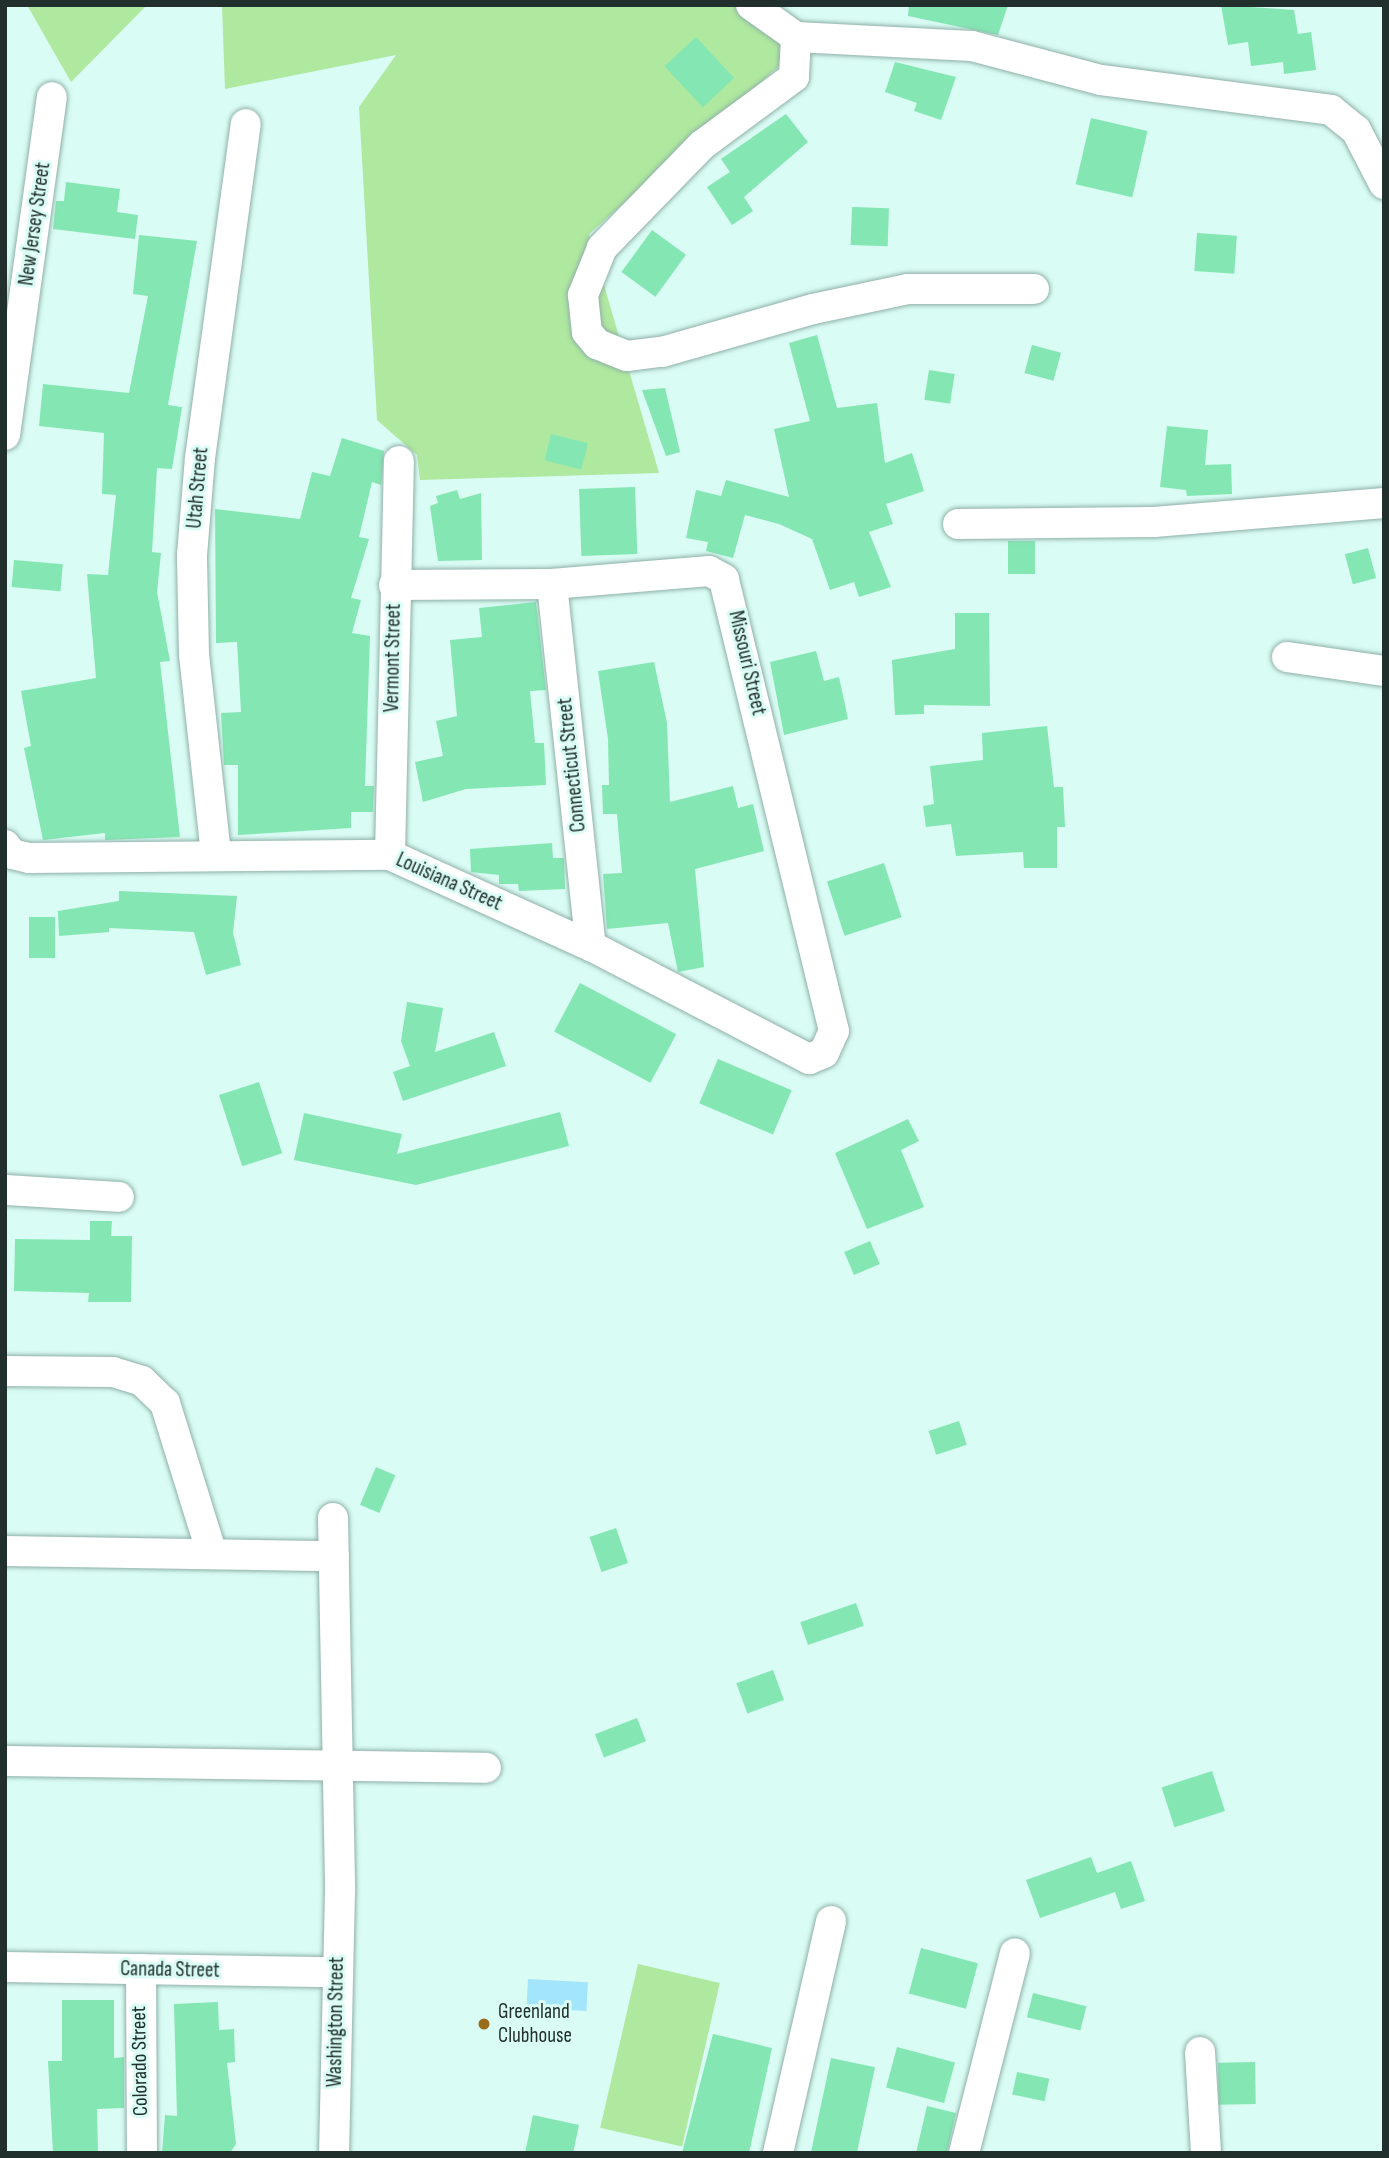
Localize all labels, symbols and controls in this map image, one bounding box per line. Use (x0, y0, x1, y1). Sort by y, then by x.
street label: New Jersey Street (14, 161, 56, 287)
street label: Utah Street (182, 446, 214, 530)
street label: Vermont Street (379, 603, 407, 713)
street label: Missouri Street (723, 608, 771, 718)
street label: Connecticut Street (552, 697, 592, 833)
street label: Louisiana Street (392, 847, 506, 917)
street label: Canada Street (120, 1957, 220, 1983)
street label: Washington Street (322, 1957, 350, 2087)
place label: Greenland Clubhouse (498, 1999, 572, 2049)
street label: Colorado Street (126, 2006, 154, 2116)
marker: Greenland Clubhouse (476, 2016, 492, 2032)

